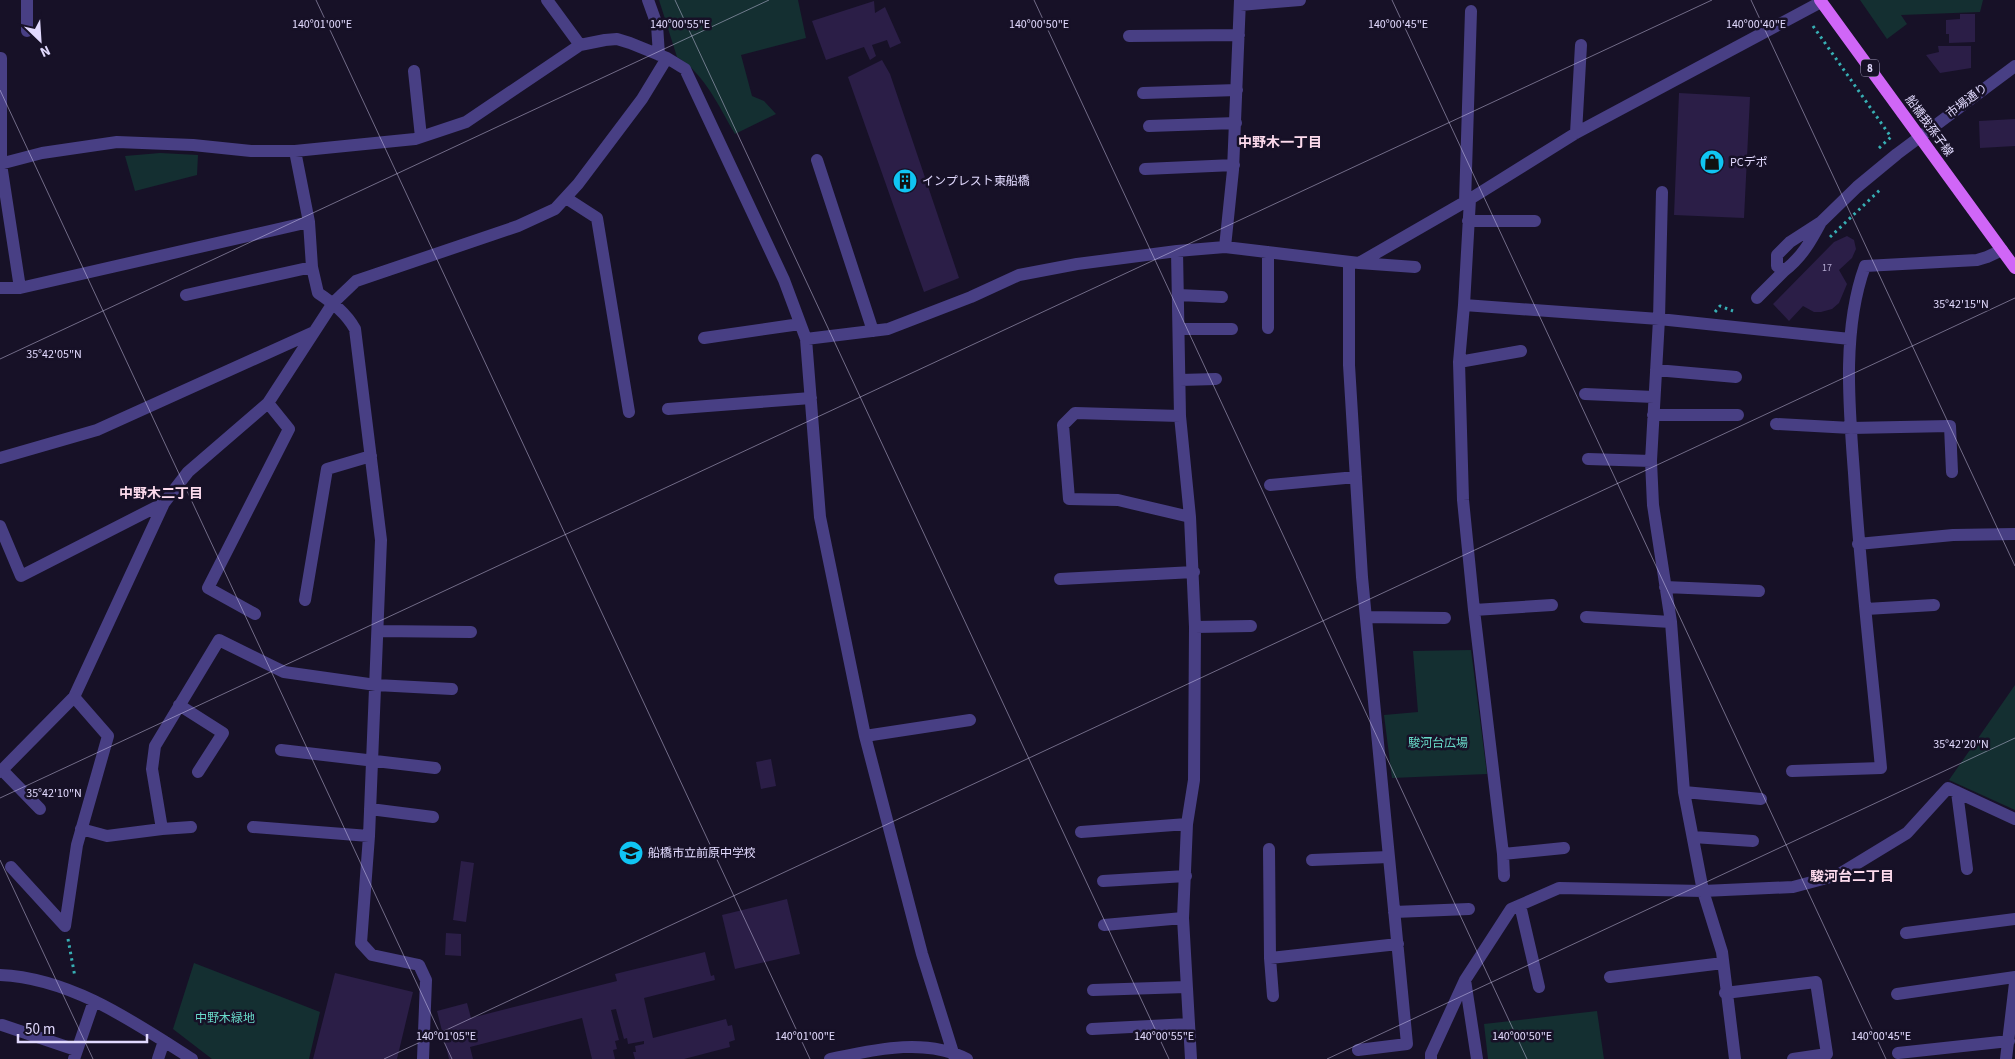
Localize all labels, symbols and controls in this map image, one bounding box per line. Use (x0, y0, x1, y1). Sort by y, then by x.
north arrow (15, 15, 65, 65)
text: 140°01'00"E (292, 16, 352, 33)
text: 140°00'55"E (650, 16, 710, 33)
text: 140°00'50"E (1009, 16, 1069, 33)
text: 140°00'45"E (1368, 16, 1428, 33)
text: 140°00'40"E (1726, 16, 1786, 33)
text: N (37, 40, 54, 62)
road number: 8 (1861, 59, 1879, 76)
street label: 市場通り (1943, 80, 1991, 122)
street label: 船橋我孫子線 (1901, 92, 1957, 160)
district label: 中野木一丁目 (1238, 133, 1322, 153)
shop icon: PCデポ (1699, 149, 1725, 175)
place label: PCデポ (1730, 154, 1768, 171)
building icon: インプレスト東船橋 (892, 168, 918, 194)
place label: インプレスト東船橋 (922, 173, 1030, 190)
house number: 17 (1822, 261, 1832, 275)
text: 35°42'15"N (1933, 296, 1989, 313)
text: 35°42'05"N (26, 346, 82, 363)
district label: 中野木二丁目 (119, 484, 203, 504)
park label: 駿河台広場 (1408, 735, 1468, 752)
text: 35°42'20"N (1933, 736, 1989, 753)
text: 35°42'10"N (26, 785, 82, 802)
school or university icon: 船橋市立前原中学校 (618, 840, 644, 866)
place label: 船橋市立前原中学校 (648, 845, 756, 862)
district label: 駿河台二丁目 (1810, 867, 1894, 887)
park label: 中野木緑地 (195, 1010, 255, 1027)
scale bar (18, 1012, 146, 1044)
text: 50 m (25, 1019, 55, 1040)
text: 140°01'05"E (416, 1028, 476, 1045)
text: 140°01'00"E (775, 1028, 835, 1045)
text: 140°00'55"E (1134, 1028, 1194, 1045)
text: 140°00'50"E (1492, 1028, 1552, 1045)
text: 140°00'45"E (1851, 1028, 1911, 1045)

